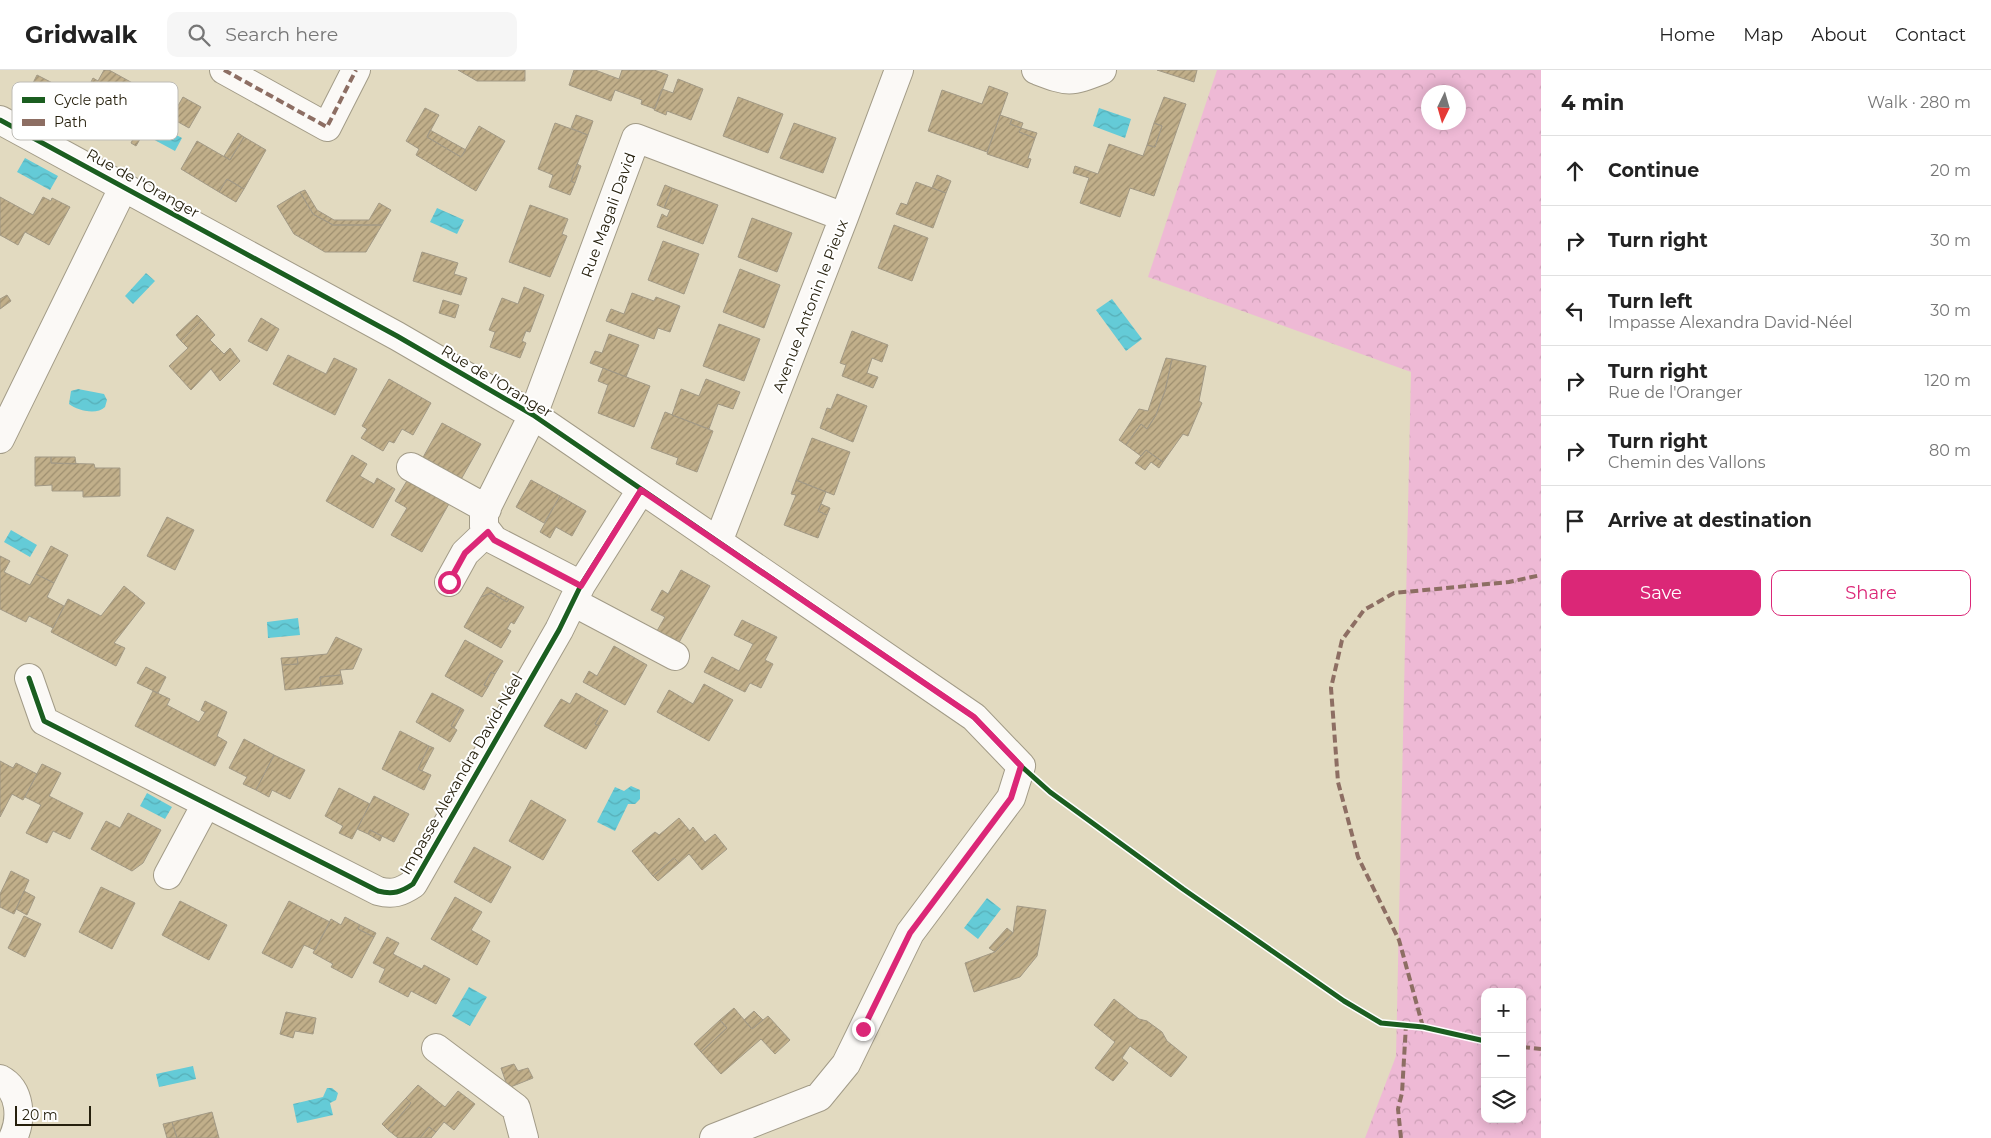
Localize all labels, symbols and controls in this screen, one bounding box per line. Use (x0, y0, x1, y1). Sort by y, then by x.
search box (167, 12, 517, 57)
text: Gridwalk (25, 20, 137, 49)
icon: search (185, 21, 213, 49)
text: Search here (225, 23, 338, 46)
text: Home (1659, 24, 1715, 46)
text: Map (1743, 24, 1783, 46)
text: About (1811, 24, 1867, 46)
text: Contact (1895, 24, 1966, 46)
legend (12, 82, 178, 140)
north arrow (1421, 85, 1466, 130)
text: 4 min (1561, 90, 1624, 115)
text: Cycle path (54, 91, 128, 109)
text: Walk · 280 m (1867, 93, 1971, 112)
text: Path (54, 113, 87, 131)
street label: Rue de l'Oranger (83, 144, 203, 222)
street label: Rue Magali David (577, 150, 639, 280)
icon: ahead (1561, 157, 1589, 185)
text: Continue (1608, 159, 1699, 182)
text: 20 m (1930, 161, 1971, 180)
street label: Avenue Antonin le Pieux (768, 217, 852, 395)
icon: right (1561, 227, 1589, 255)
text: Turn right (1608, 229, 1708, 252)
text: 30 m (1930, 231, 1971, 250)
text: Turn left (1608, 290, 1693, 313)
icon: left (1561, 297, 1589, 325)
text: 30 m (1930, 301, 1971, 320)
text: Impasse Alexandra David-Néel (1608, 313, 1853, 332)
street label: Rue de l'Oranger (438, 340, 556, 422)
text: Turn right (1608, 360, 1708, 383)
icon: right (1561, 367, 1589, 395)
text: 120 m (1924, 371, 1971, 390)
text: Rue de l'Oranger (1608, 383, 1743, 402)
text: Turn right (1608, 430, 1708, 453)
icon: right (1561, 437, 1589, 465)
text: 80 m (1929, 441, 1971, 460)
text: Chemin des Vallons (1608, 453, 1766, 472)
icon: arrive (1561, 507, 1589, 535)
text: Arrive at destination (1608, 509, 1812, 532)
button: Save (1561, 570, 1761, 616)
button: Share (1771, 570, 1971, 616)
route start (438, 571, 461, 594)
street label: Impasse Alexandra David-Néel (395, 670, 527, 878)
map controls (1481, 988, 1526, 1123)
button: + (1481, 988, 1526, 1033)
route end (852, 1018, 875, 1041)
button: − (1481, 1033, 1526, 1078)
button: layers (1481, 1078, 1526, 1123)
scale bar (15, 1103, 91, 1126)
text: 20 m (22, 1106, 58, 1124)

